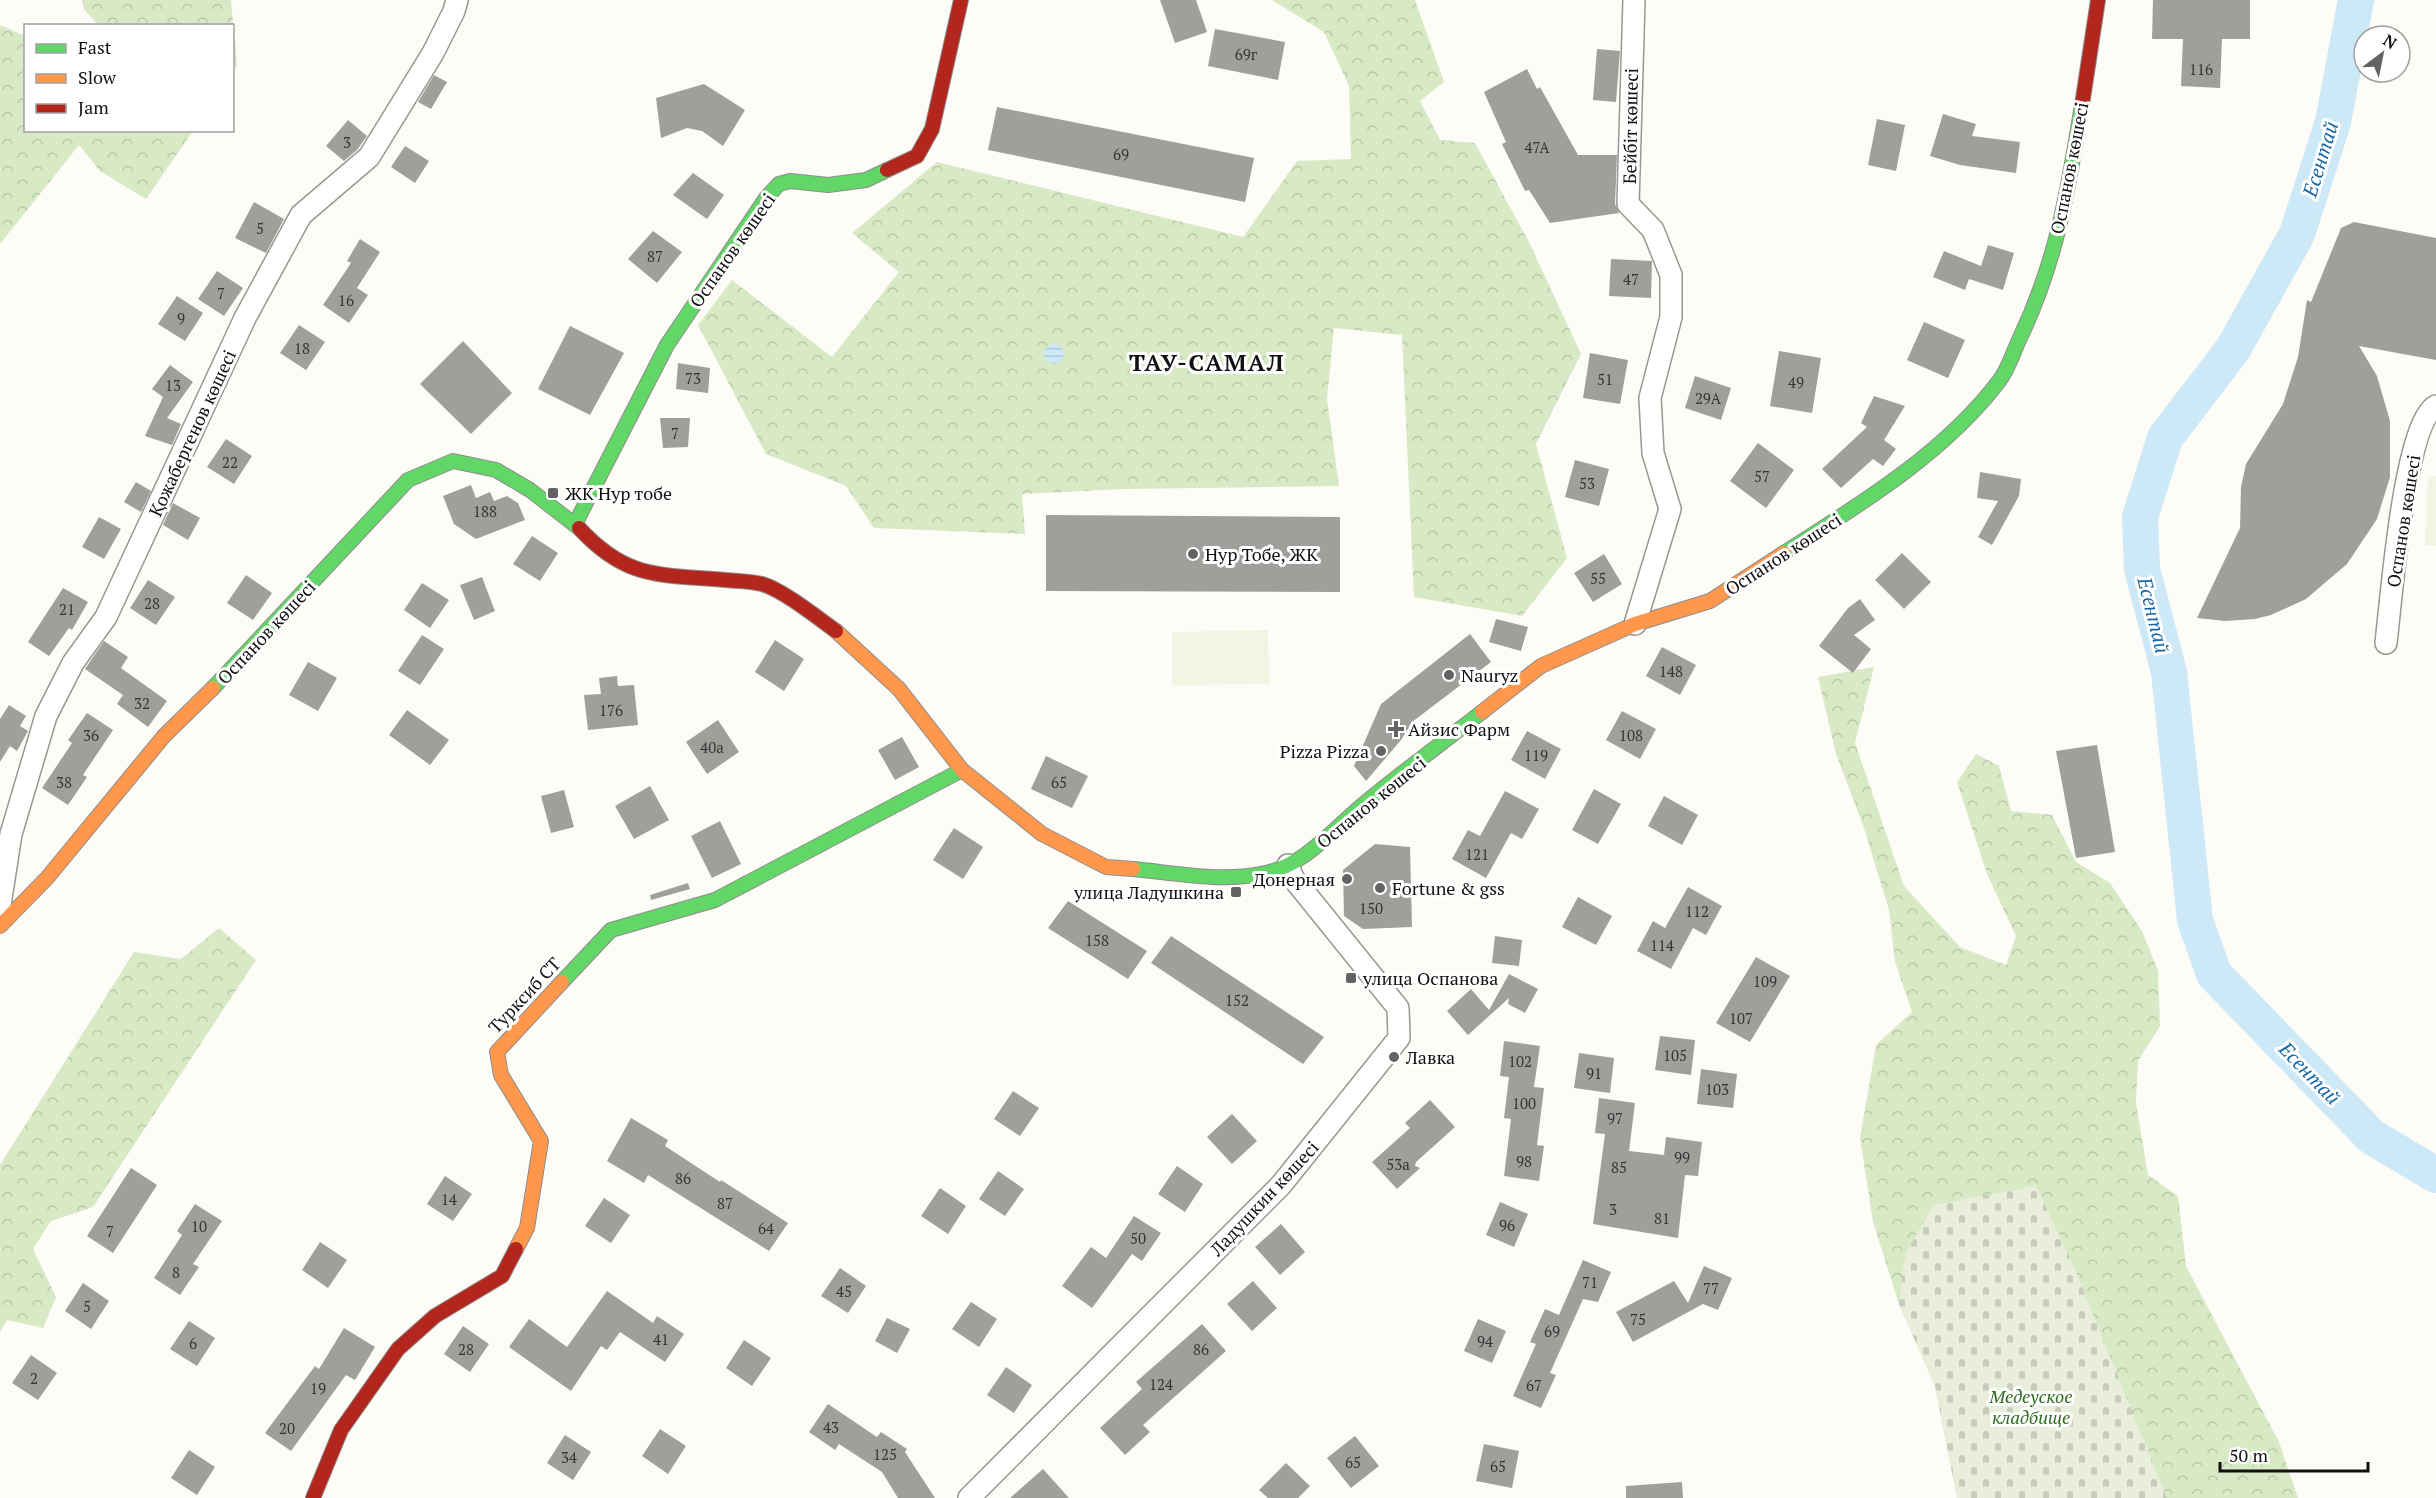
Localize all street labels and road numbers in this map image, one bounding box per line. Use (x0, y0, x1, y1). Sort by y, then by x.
street label: Бейбіт көшесі (1617, 68, 1643, 184)
street label: Оспанов көшесі (2044, 100, 2094, 236)
street label: Оспанов көшесі (684, 188, 780, 312)
street label: Қожабергенов көшесі (143, 346, 241, 520)
street label: Оспанов көшесі (2381, 453, 2425, 589)
street label: Оспанов көшесі (1720, 507, 1846, 601)
street label: Оспанов көшесі (212, 575, 320, 689)
street label: Оспанов көшесі (1311, 751, 1431, 853)
street label: Турксиб СТ (483, 952, 565, 1038)
street label: Ладушкин көшесі (1204, 1135, 1323, 1261)

